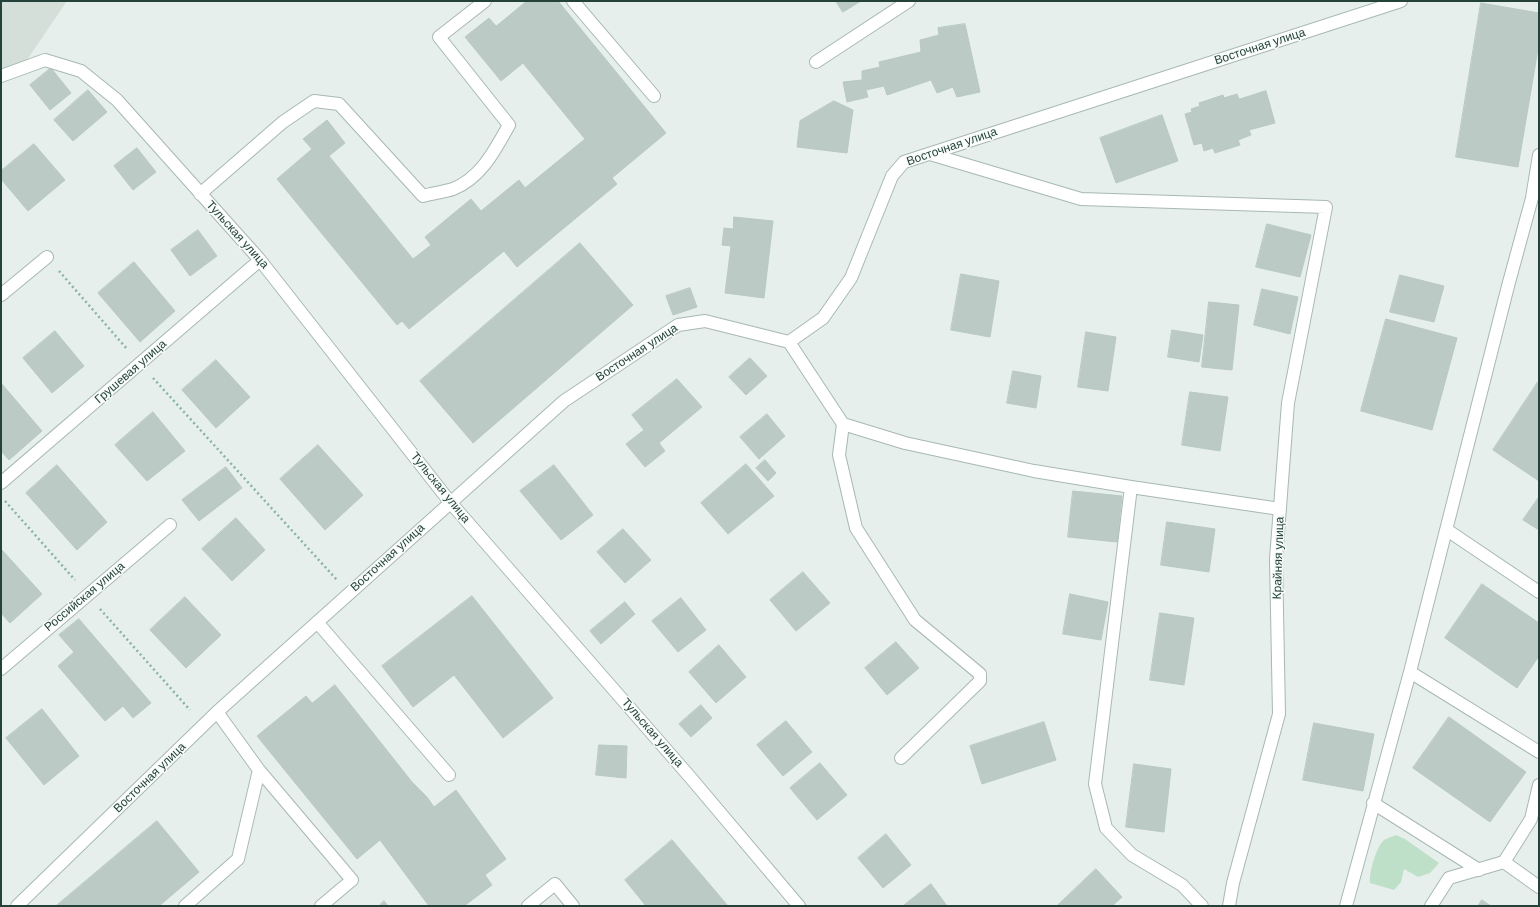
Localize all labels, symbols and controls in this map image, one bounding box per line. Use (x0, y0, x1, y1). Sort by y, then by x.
street label: Восточная улица (1213, 26, 1307, 68)
street label: Восточная улица (905, 125, 999, 169)
street label: Тульская улица (203, 198, 271, 272)
street label: Восточная улица (593, 321, 681, 385)
street label: Грушевая улица (92, 337, 170, 407)
street label: Тульская улица (407, 450, 473, 526)
street label: Крайняя улица (1270, 516, 1288, 600)
street label: Восточная улица (348, 521, 428, 595)
street label: Российская улица (42, 559, 128, 635)
street label: Тульская улица (618, 696, 686, 770)
street label: Восточная улица (111, 740, 189, 816)

